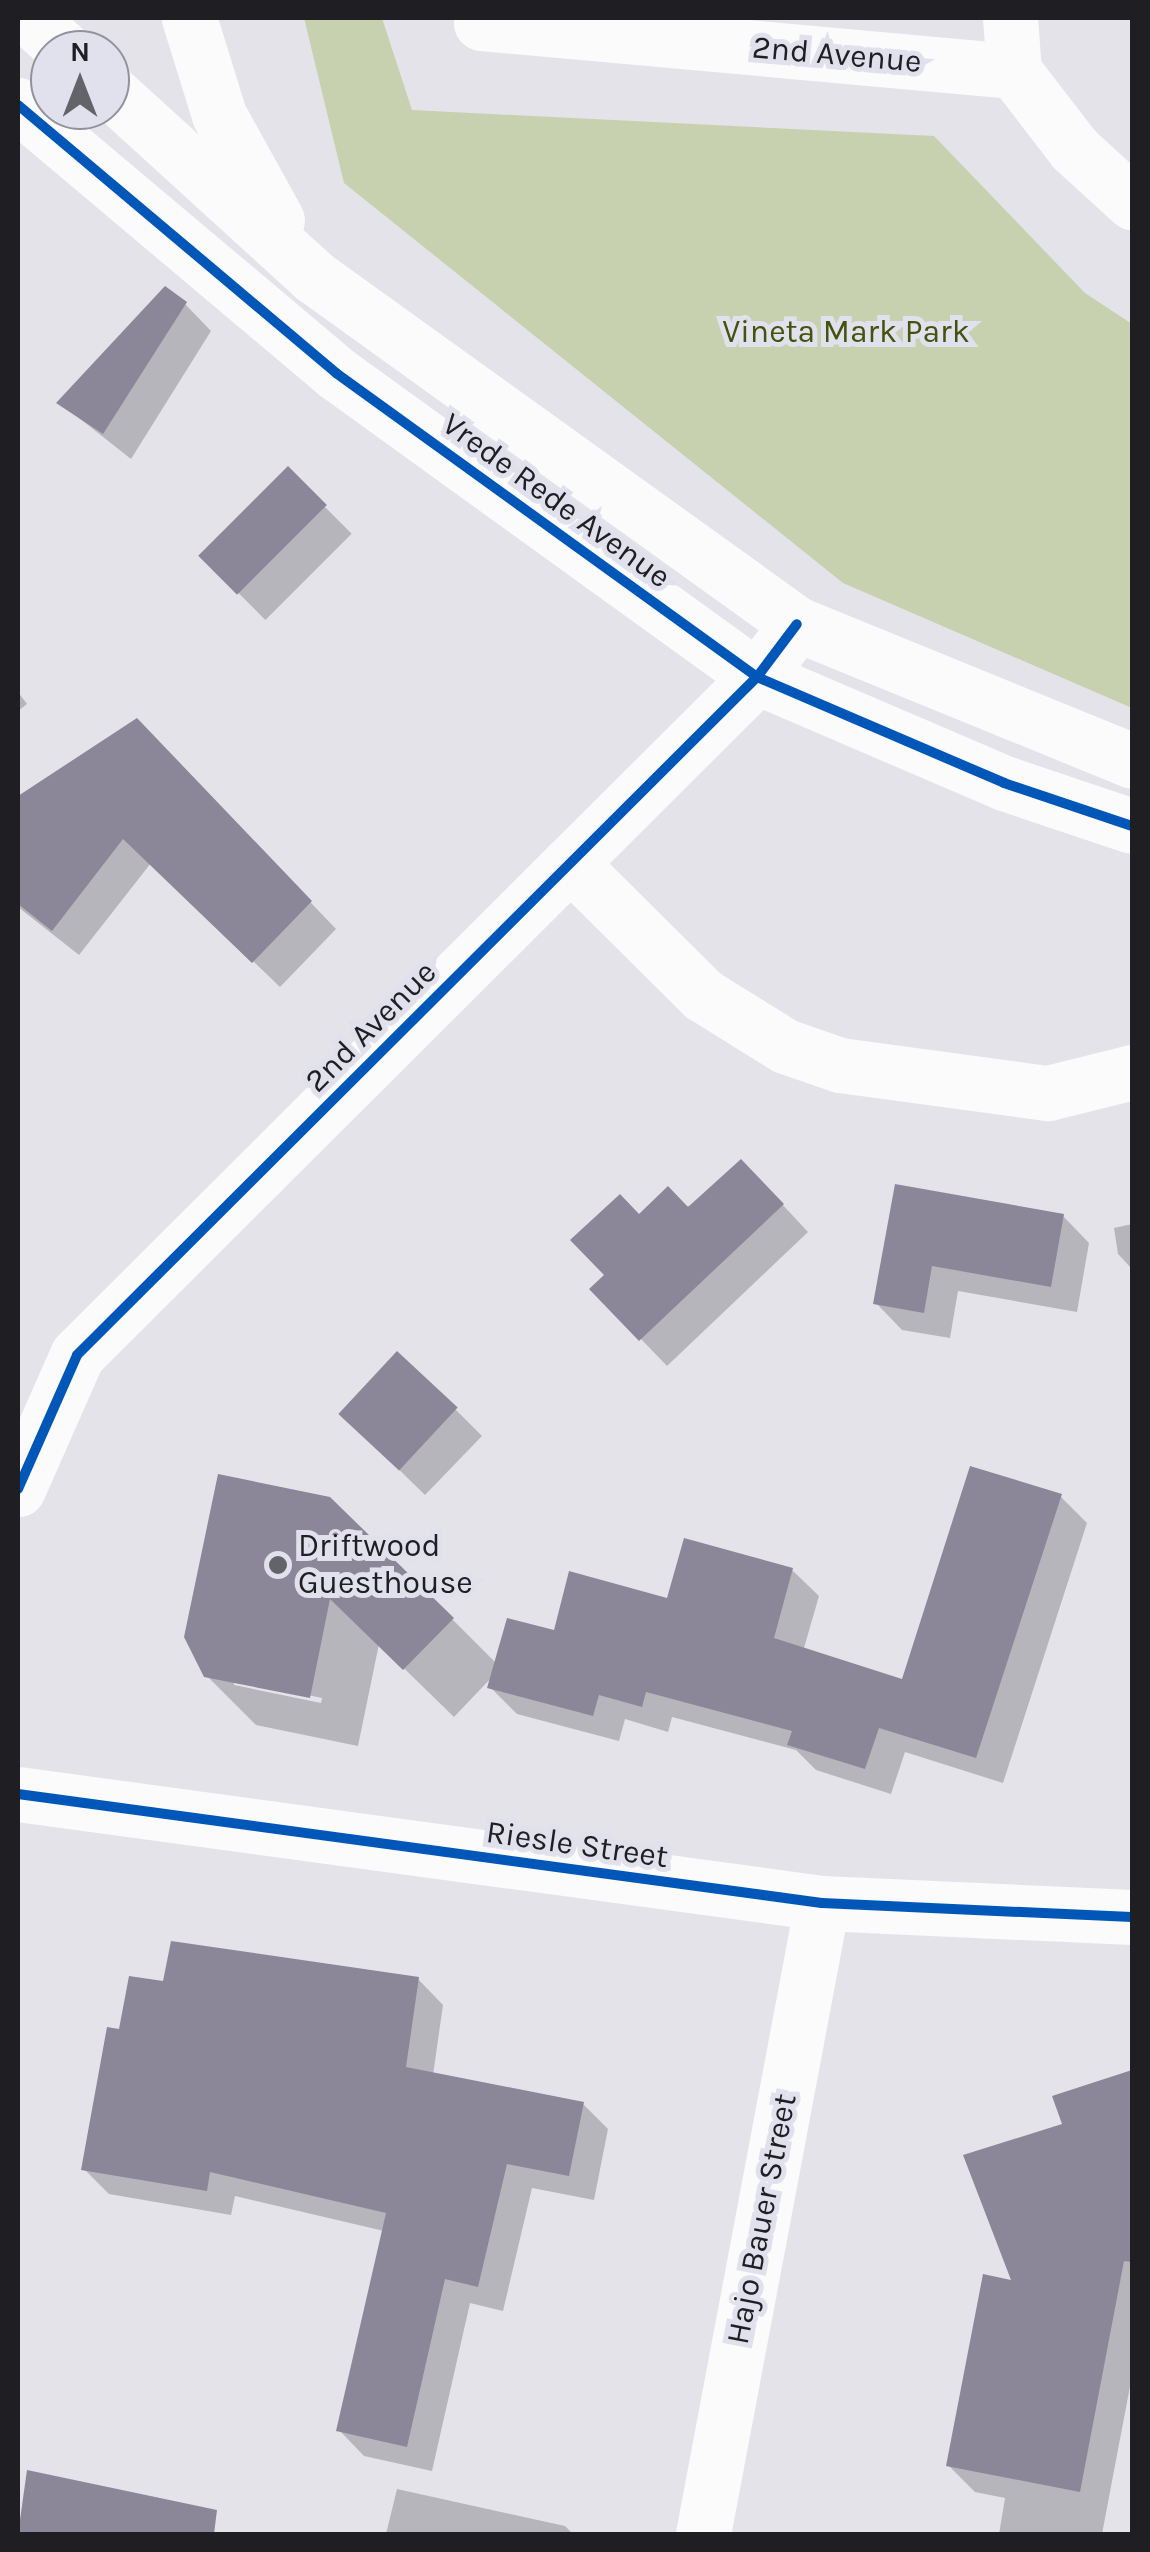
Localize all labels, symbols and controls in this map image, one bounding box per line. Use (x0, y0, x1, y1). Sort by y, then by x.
street label: 2nd Avenue (751, 28, 923, 82)
north arrow (30, 30, 130, 130)
text: N (70, 35, 90, 68)
park label: Vineta Mark Park (722, 313, 970, 351)
street label: Vrede Rede Avenue (434, 405, 678, 597)
street label: 2nd Avenue (297, 953, 445, 1101)
place label: Driftwood Guesthouse (298, 1528, 473, 1603)
marker: Driftwood Guesthouse (267, 1554, 289, 1576)
street label: Riesle Street (484, 1813, 670, 1877)
street label: Hajo Bauer Street (719, 2090, 805, 2348)

